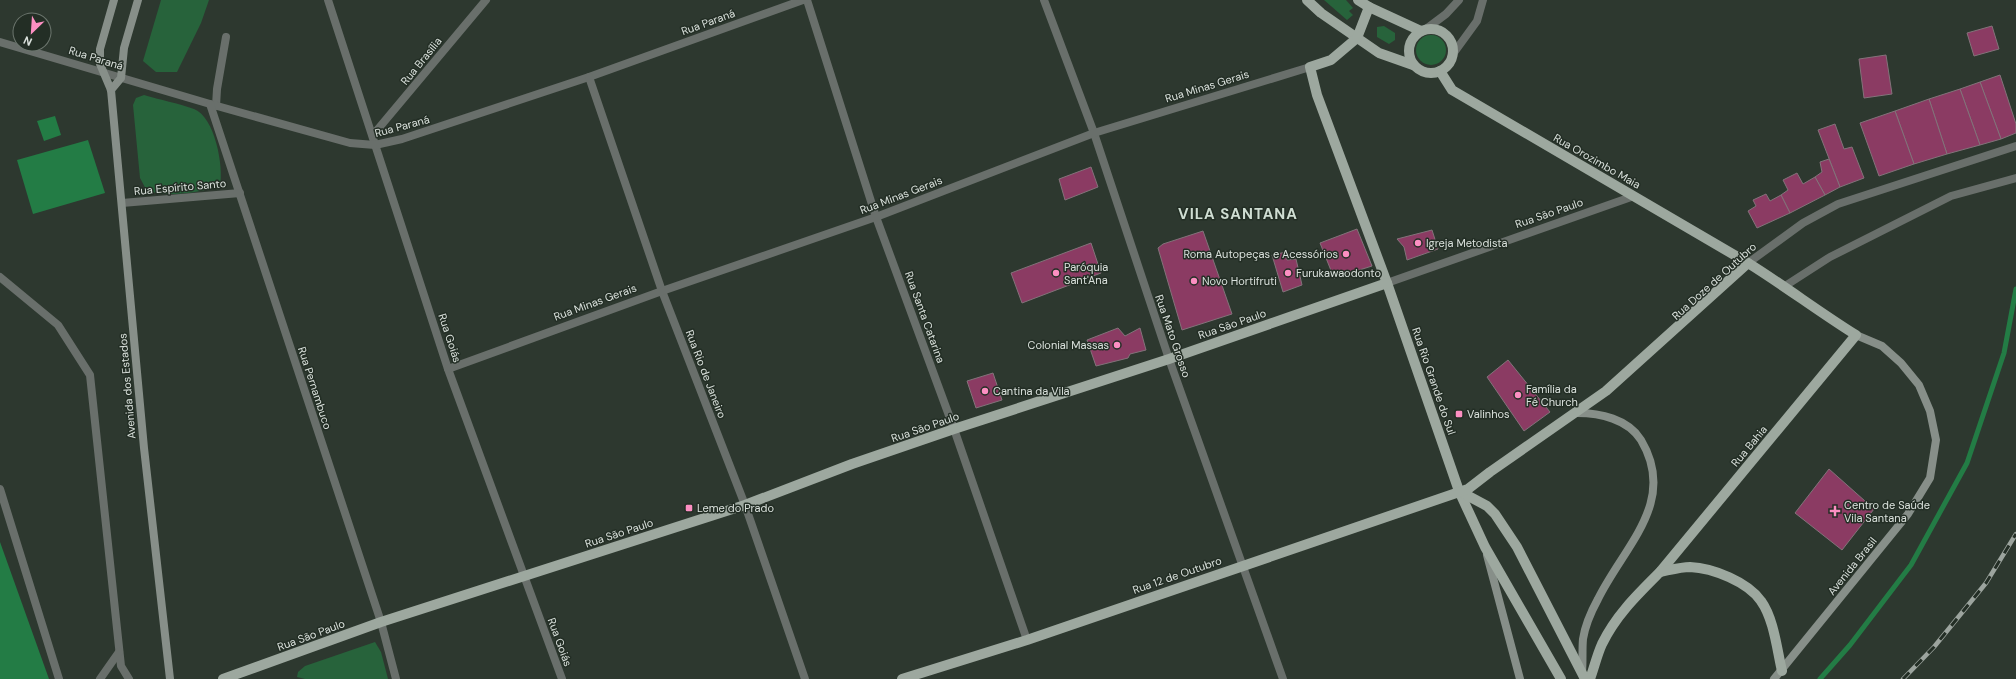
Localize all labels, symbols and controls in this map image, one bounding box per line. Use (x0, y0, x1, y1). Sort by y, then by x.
street label: Rua Paraná (679, 6, 737, 38)
north arrow (12, 12, 52, 52)
text: N (21, 33, 34, 49)
street label: Rua Brasília (397, 34, 445, 88)
street label: Rua Paraná (67, 43, 125, 73)
street label: Rua Minas Gerais (1163, 67, 1251, 105)
street label: Rua Paraná (373, 112, 431, 140)
street label: Rua Orozimbo Maia (1551, 130, 1643, 192)
street label: Rua Minas Gerais (858, 173, 944, 217)
street label: Rua Espírito Santo (133, 176, 227, 198)
street label: Rua São Paulo (1513, 195, 1585, 231)
district label: VILA SANTANA (1178, 204, 1298, 224)
place label: Igreja Metodista (1426, 236, 1508, 250)
marker: Igreja Metodista (1413, 238, 1423, 248)
street label: Rua Doze de Outubro (1669, 239, 1759, 323)
place label: Roma Autopeças e Acessórios (1183, 247, 1338, 261)
marker: Roma Autopeças e Acessórios (1341, 249, 1351, 259)
place label: Paróquia Sant'Ana (1064, 260, 1108, 287)
place label: Furukawaodonto (1296, 266, 1381, 280)
marker: Paróquia Sant'Ana (1051, 268, 1061, 278)
marker: Furukawaodonto (1283, 268, 1293, 278)
street label: Rua Santa Catarina (902, 269, 948, 365)
place label: Novo Hortifruti (1202, 274, 1277, 288)
marker: Novo Hortifruti (1189, 276, 1199, 286)
street label: Rua Minas Gerais (552, 281, 638, 323)
street label: Rua Mato Grosso (1152, 293, 1194, 379)
street label: Rua São Paulo (1196, 306, 1268, 342)
street label: Rua Goiás (435, 312, 465, 364)
street label: Rua Rio Grande do Sul (1409, 325, 1459, 437)
street label: Rua Rio de Janeiro (683, 328, 729, 420)
street label: Avenida dos Estados (115, 333, 139, 439)
place label: Colonial Massas (1028, 338, 1109, 352)
marker: Colonial Massas (1112, 340, 1122, 350)
street label: Rua Pernambuco (295, 345, 335, 431)
place label: Família da Fé Church (1526, 382, 1578, 409)
place label: Cantina da Vila (993, 384, 1070, 398)
marker: Cantina da Vila (980, 386, 990, 396)
marker: Família da Fé Church (1513, 390, 1523, 400)
place label: Valinhos (1467, 407, 1510, 421)
street label: Rua São Paulo (889, 409, 961, 445)
marker: Valinhos (1454, 409, 1464, 419)
street label: Rua Bahia (1728, 423, 1770, 469)
place label: Centro de Saúde Vila Santana (1844, 498, 1930, 525)
place label: Leme do Prado (697, 501, 774, 515)
marker: Leme do Prado (684, 503, 694, 513)
marker: Centro de Saúde Vila Santana (1829, 505, 1841, 517)
street label: Rua São Paulo (583, 515, 655, 551)
street label: Avenida Brasil (1824, 534, 1880, 598)
street label: Rua 12 de Outubro (1131, 553, 1223, 597)
street label: Rua São Paulo (275, 616, 347, 654)
street label: Rua Goiás (545, 616, 575, 668)

